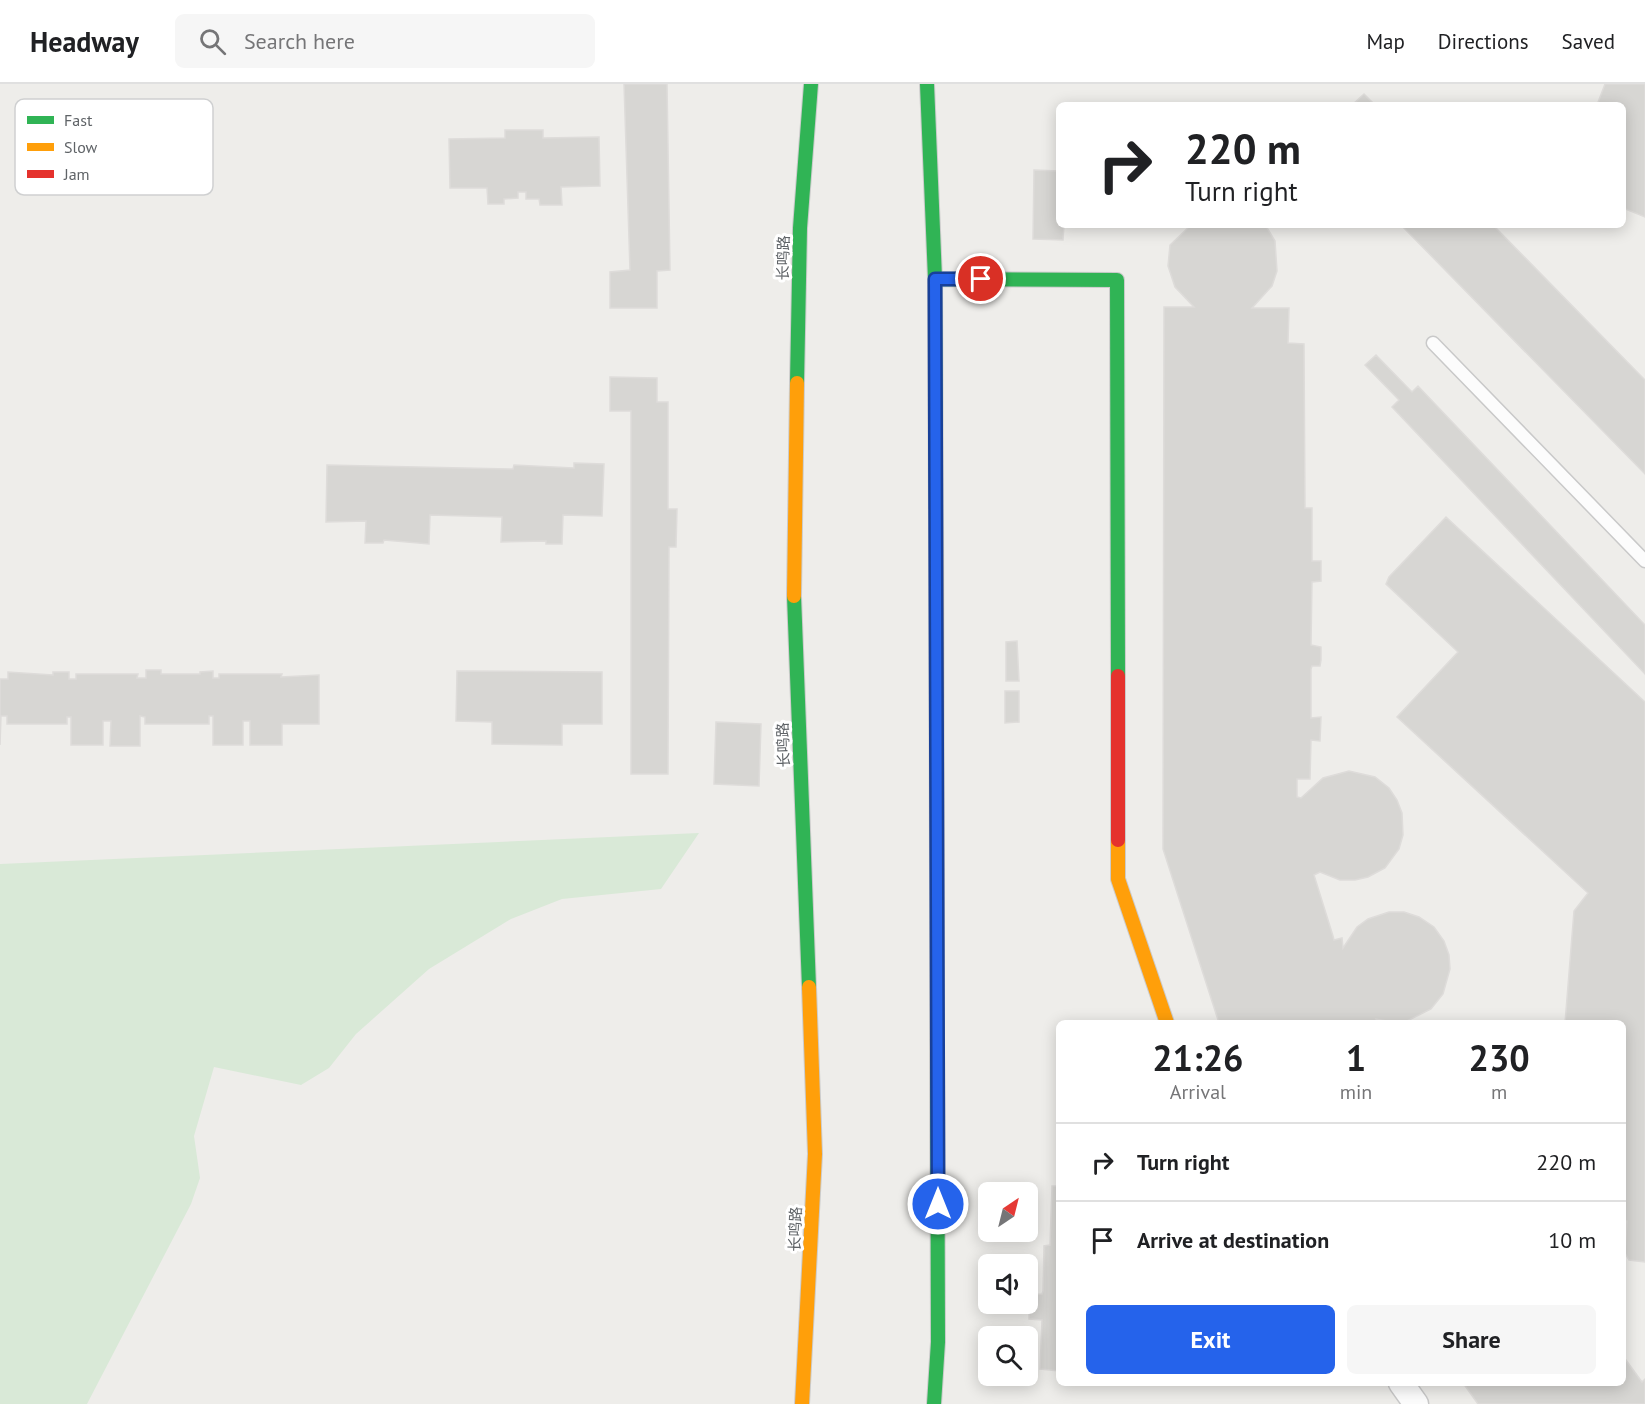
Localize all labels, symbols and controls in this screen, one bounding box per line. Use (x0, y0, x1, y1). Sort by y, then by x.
search box (175, 14, 595, 68)
text: Headway (30, 23, 139, 60)
icon: search (196, 25, 229, 58)
text: Search here (244, 27, 355, 55)
text: Map (1366, 28, 1405, 55)
text: Directions (1438, 28, 1529, 55)
text: Saved (1562, 28, 1615, 55)
legend (15, 99, 213, 195)
text: Fast (64, 110, 93, 130)
text: 220 m (1185, 121, 1301, 176)
icon: right (1086, 126, 1164, 204)
text: Slow (64, 137, 98, 157)
text: Jam (63, 164, 90, 184)
text: Turn right (1185, 174, 1298, 208)
street label: 长鸣路 (773, 235, 793, 281)
pin (955, 253, 1006, 304)
icon: arrive (964, 262, 997, 295)
street label: 长鸣路 (773, 722, 793, 768)
text: 21:26 (1152, 1034, 1244, 1081)
text: 1 (1346, 1034, 1366, 1081)
text: 230 (1469, 1034, 1530, 1081)
text: Arrival (1170, 1079, 1226, 1105)
text: min (1340, 1079, 1372, 1105)
text: m (1491, 1079, 1507, 1105)
icon: right (1086, 1146, 1119, 1179)
text: Turn right (1137, 1148, 1229, 1176)
text: 220 m (1536, 1148, 1596, 1176)
position arrow (906, 1172, 970, 1236)
north arrow (978, 1182, 1038, 1242)
map controls (978, 1182, 1038, 1386)
street label: 长鸣路 (785, 1206, 805, 1252)
icon: arrive (1086, 1224, 1119, 1257)
text: Arrive at destination (1137, 1226, 1329, 1254)
text: 10 m (1548, 1226, 1596, 1254)
button: sound (978, 1254, 1038, 1314)
button: Exit (1086, 1305, 1335, 1374)
button: Share (1347, 1305, 1596, 1374)
button: search (978, 1326, 1038, 1386)

